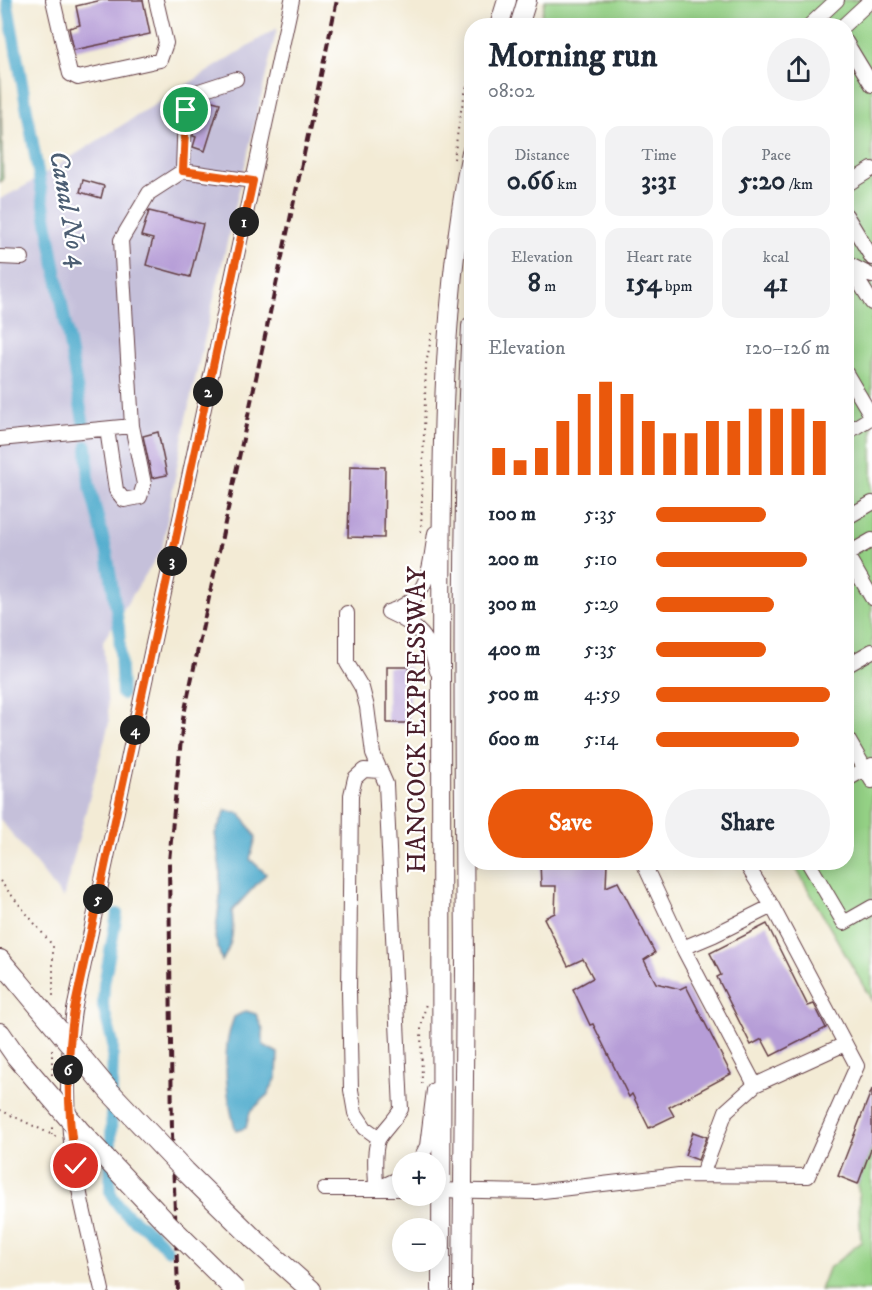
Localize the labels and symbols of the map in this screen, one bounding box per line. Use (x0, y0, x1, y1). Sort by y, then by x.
pin (160, 84, 211, 135)
water label: Canal No 4 (41, 148, 95, 271)
pin: 1 (229, 207, 259, 237)
pin: 2 (193, 377, 223, 407)
pin: 3 (157, 546, 187, 576)
street label: HANCOCK EXPRESSWAY (401, 566, 434, 874)
pin: 4 (120, 715, 150, 745)
pin: 5 (83, 884, 113, 914)
pin: 6 (53, 1055, 83, 1085)
pin (50, 1140, 101, 1191)

